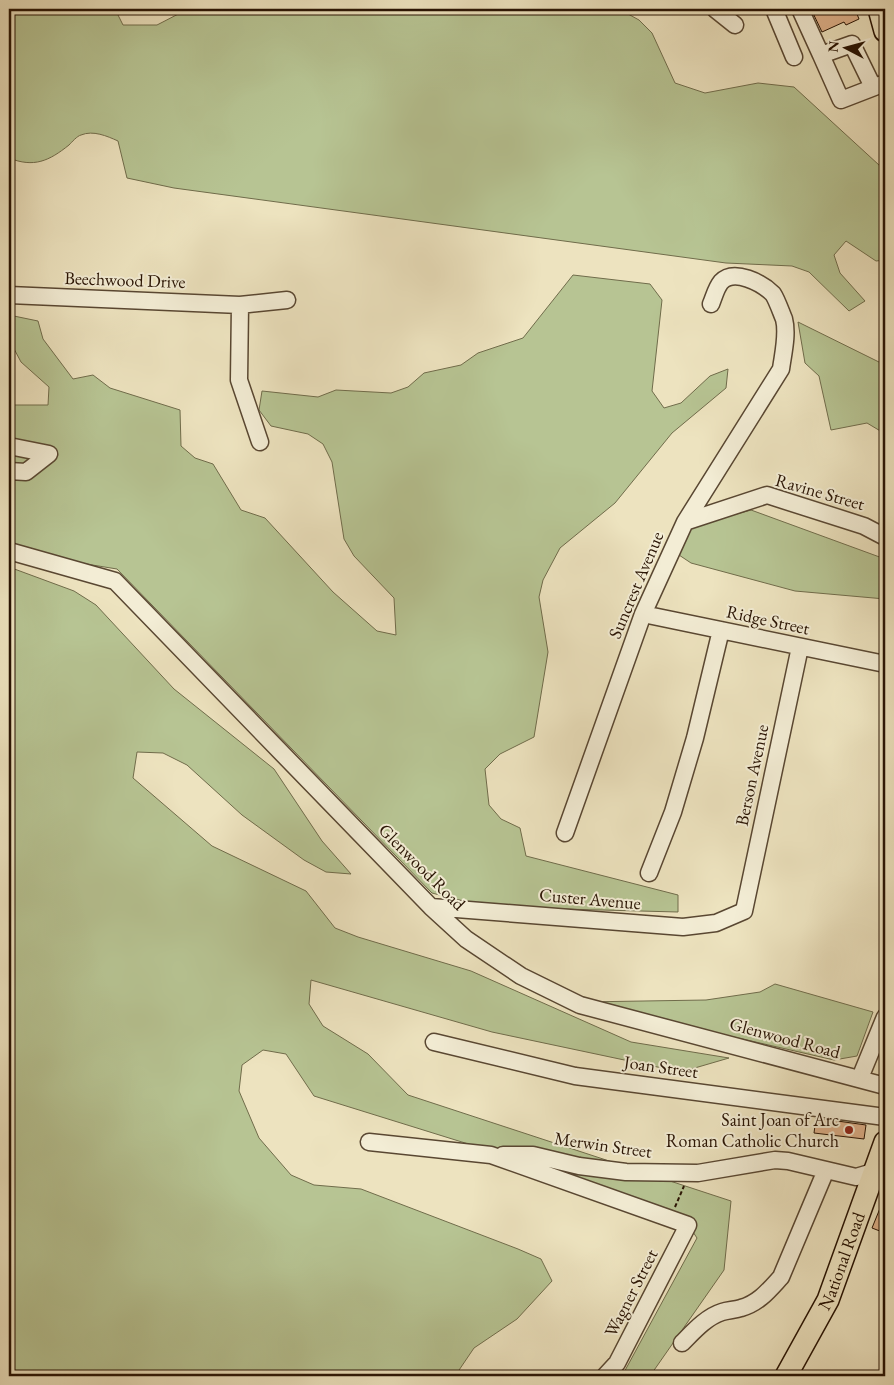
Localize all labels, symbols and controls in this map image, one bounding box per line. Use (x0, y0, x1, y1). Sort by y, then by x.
north arrow (822, 22, 872, 72)
text: N (824, 39, 843, 53)
street label: Beechwood Drive (64, 266, 186, 293)
street label: Ravine Street (773, 468, 868, 515)
street label: Suncrest Avenue (603, 528, 668, 642)
street label: Ridge Street (724, 599, 812, 640)
street label: Berson Avenue (730, 722, 773, 828)
street label: Glenwood Road (374, 818, 471, 916)
street label: Custer Avenue (538, 883, 642, 914)
street label: Glenwood Road (727, 1012, 844, 1064)
street label: Joan Street (621, 1050, 700, 1083)
place label: Saint Joan of Arc Roman Catholic Church (666, 1108, 839, 1152)
marker: Saint Joan of Arc Roman Catholic Church (843, 1124, 855, 1136)
street label: Merwin Street (553, 1126, 654, 1163)
street label: National Road (813, 1208, 870, 1314)
street label: Wagner Street (599, 1245, 663, 1340)

